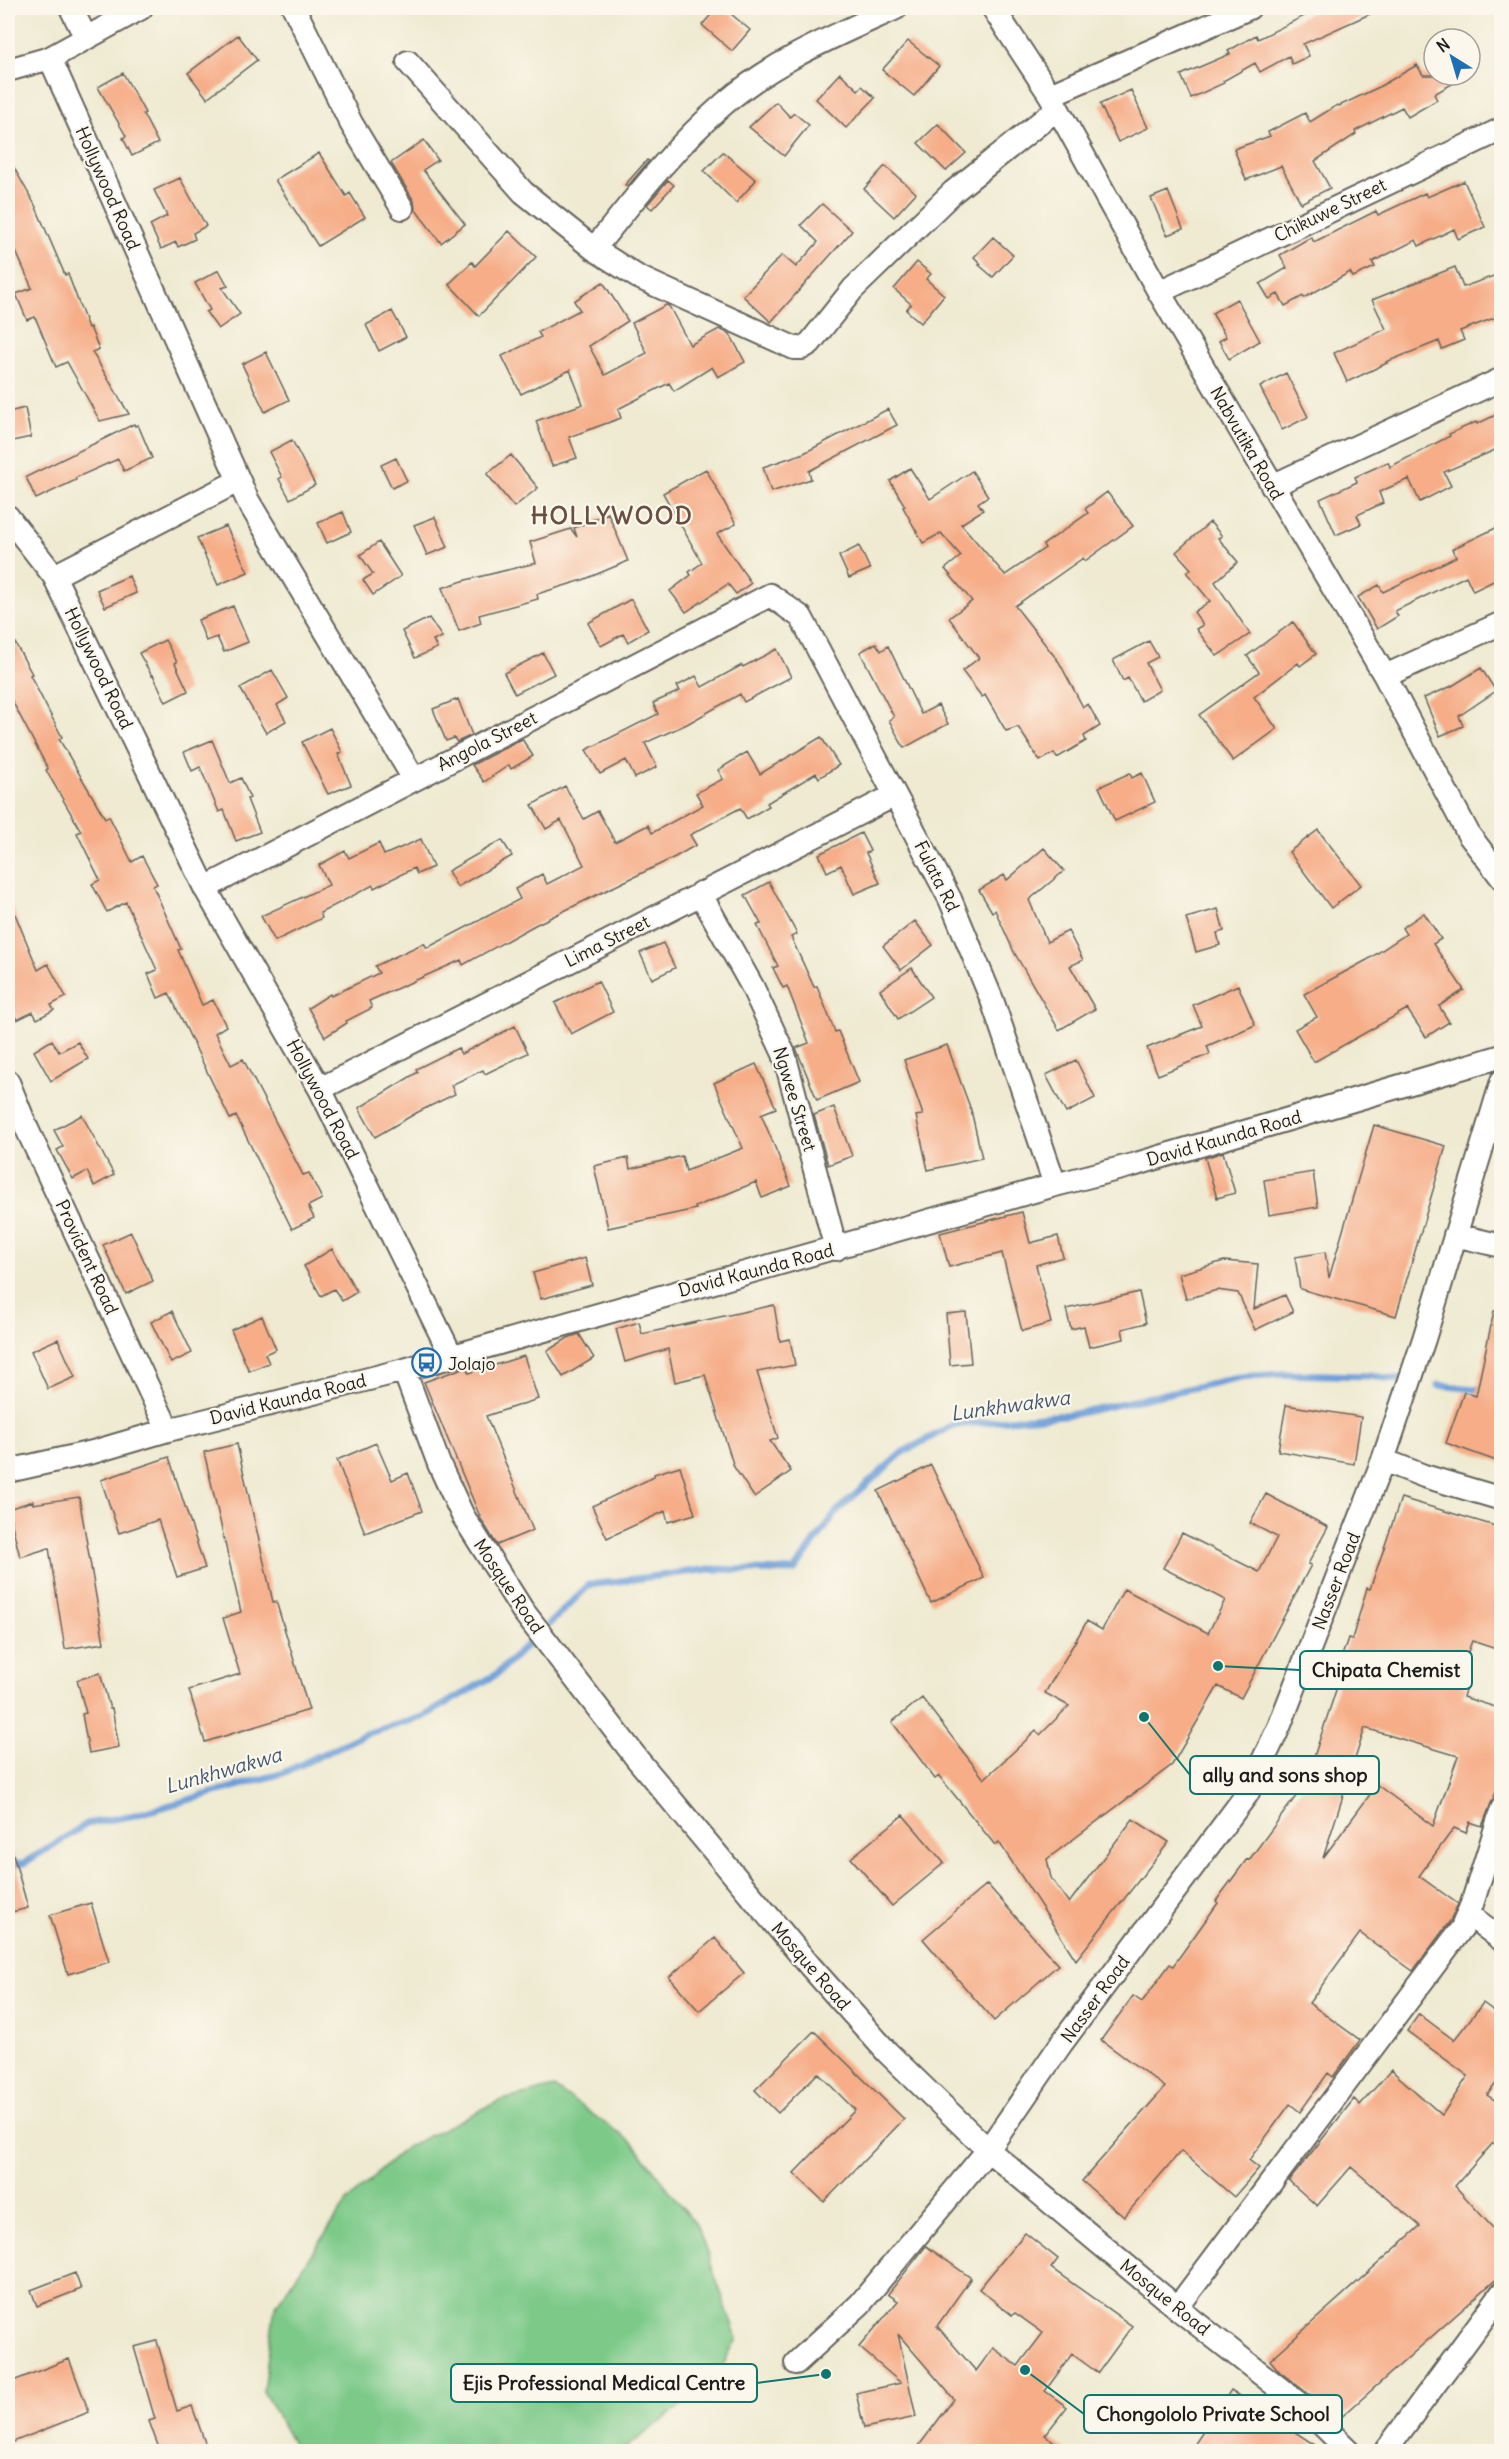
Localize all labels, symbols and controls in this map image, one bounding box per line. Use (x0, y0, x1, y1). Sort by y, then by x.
north arrow (1422, 27, 1482, 87)
text: N (1433, 34, 1453, 56)
street label: Hollywood Road (70, 123, 146, 254)
street label: Chikuwe Street (1270, 173, 1390, 247)
street label: Nabvutika Road (1205, 382, 1289, 504)
district label: HOLLYWOOD (531, 500, 693, 530)
street label: Hollywood Road (60, 603, 139, 733)
street label: Angola Street (433, 706, 541, 776)
street label: Fulata Rd (909, 837, 965, 916)
street label: Lima Street (561, 910, 653, 972)
street label: Hollywood Road (282, 1035, 365, 1163)
street label: Ngwee Street (768, 1044, 822, 1154)
street label: David Kaunda Road (1144, 1105, 1305, 1171)
street label: Provident Road (50, 1196, 124, 1318)
street label: David Kaunda Road (676, 1238, 837, 1302)
bus stop icon: Jolajo (411, 1347, 443, 1379)
place label: Jolajo (448, 1352, 496, 1375)
street label: David Kaunda Road (208, 1368, 369, 1430)
water label: Lunkhwakwa (949, 1384, 1073, 1426)
street label: Nasser Road (1307, 1529, 1365, 1633)
street label: Mosque Road (469, 1534, 549, 1638)
callout: Chipata Chemist (1300, 1651, 1472, 1689)
text: Chipata Chemist (1312, 1657, 1460, 1682)
water label: Lunkhwakwa (162, 1741, 286, 1799)
callout: ally and sons shop (1190, 1756, 1379, 1794)
text: ally and sons shop (1202, 1762, 1368, 1787)
street label: Mosque Road (766, 1917, 856, 2015)
street label: Nasser Road (1056, 1950, 1135, 2047)
street label: Mosque Road (1115, 2254, 1215, 2341)
callout: Ejis Professional Medical Centre (451, 2364, 757, 2402)
text: Ejis Professional Medical Centre (463, 2370, 745, 2395)
callout: Chongololo Private School (1084, 2395, 1342, 2433)
text: Chongololo Private School (1096, 2401, 1330, 2426)

